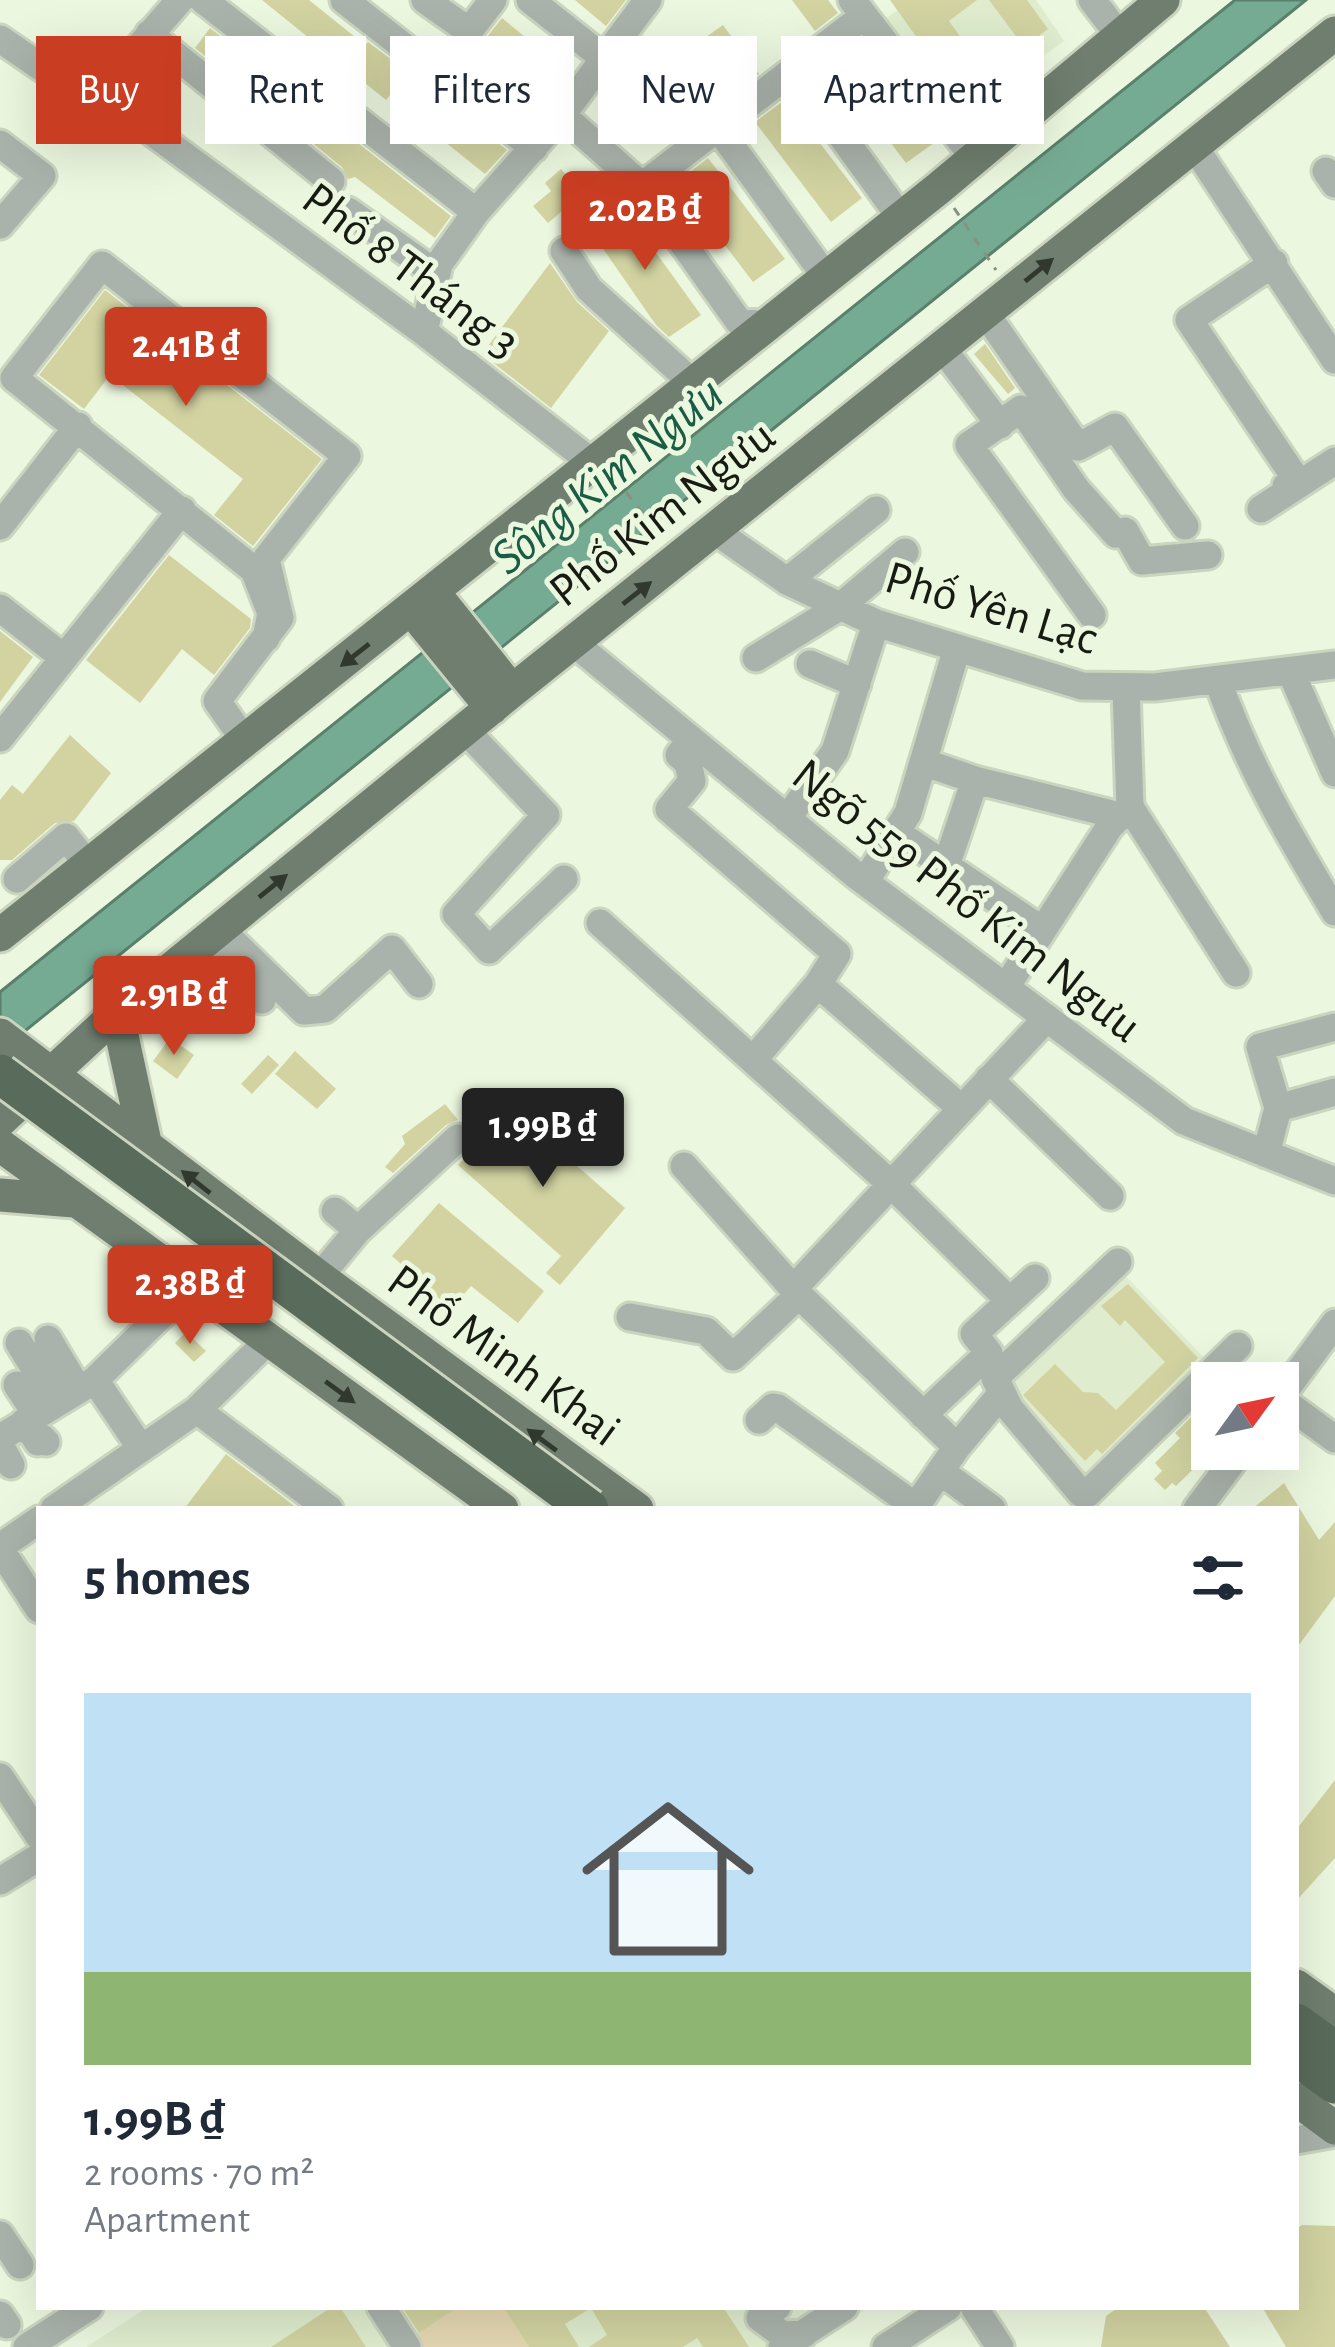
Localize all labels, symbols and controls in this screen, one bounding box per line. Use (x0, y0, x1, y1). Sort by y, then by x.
chip: Buy (36, 36, 181, 144)
chip: Rent (205, 36, 366, 144)
chip: Filters (390, 36, 574, 144)
chip: New (598, 36, 757, 144)
chip: Apartment (781, 36, 1044, 144)
pin: 2.02B ₫ (534, 171, 756, 273)
street label: Phố 8 Tháng 3 (293, 174, 528, 368)
text: 2.02B ₫ (588, 190, 702, 229)
one-way arrow (1024, 257, 1055, 283)
pin: 2.41B ₫ (75, 307, 297, 409)
text: 2.41B ₫ (132, 326, 240, 365)
water label: Sông Kim Ngưu (482, 368, 733, 584)
street label: Phố Kim Ngưu (541, 411, 784, 617)
street label: Phố Yên Lạc (879, 553, 1103, 664)
one-way arrow (622, 581, 653, 606)
one-way arrow (339, 642, 370, 667)
street label: Ngõ 559 Phố Kim Ngưu (783, 750, 1150, 1052)
one-way arrow (258, 874, 289, 900)
pin: 2.91B ₫ (63, 956, 285, 1058)
text: 2.91B ₫ (120, 975, 228, 1014)
pin: 1.99B ₫ (432, 1088, 654, 1190)
text: 1.99B ₫ (489, 1107, 597, 1146)
one-way arrow (180, 1170, 212, 1194)
pin: 2.38B ₫ (79, 1245, 301, 1347)
street label: Phố Minh Khai (378, 1256, 629, 1456)
text: 2.38B ₫ (135, 1264, 245, 1303)
north arrow (1191, 1362, 1299, 1470)
map controls (1191, 1362, 1299, 1470)
one-way arrow (324, 1379, 356, 1403)
one-way arrow (526, 1429, 558, 1452)
icon: filters (1185, 1545, 1251, 1611)
text: 5 homes (84, 1553, 251, 1604)
icon: home (560, 1771, 776, 1987)
text: 1.99B ₫ (84, 2094, 225, 2145)
text: 2 rooms · 70 m² (84, 2154, 314, 2193)
text: Apartment (84, 2201, 250, 2240)

